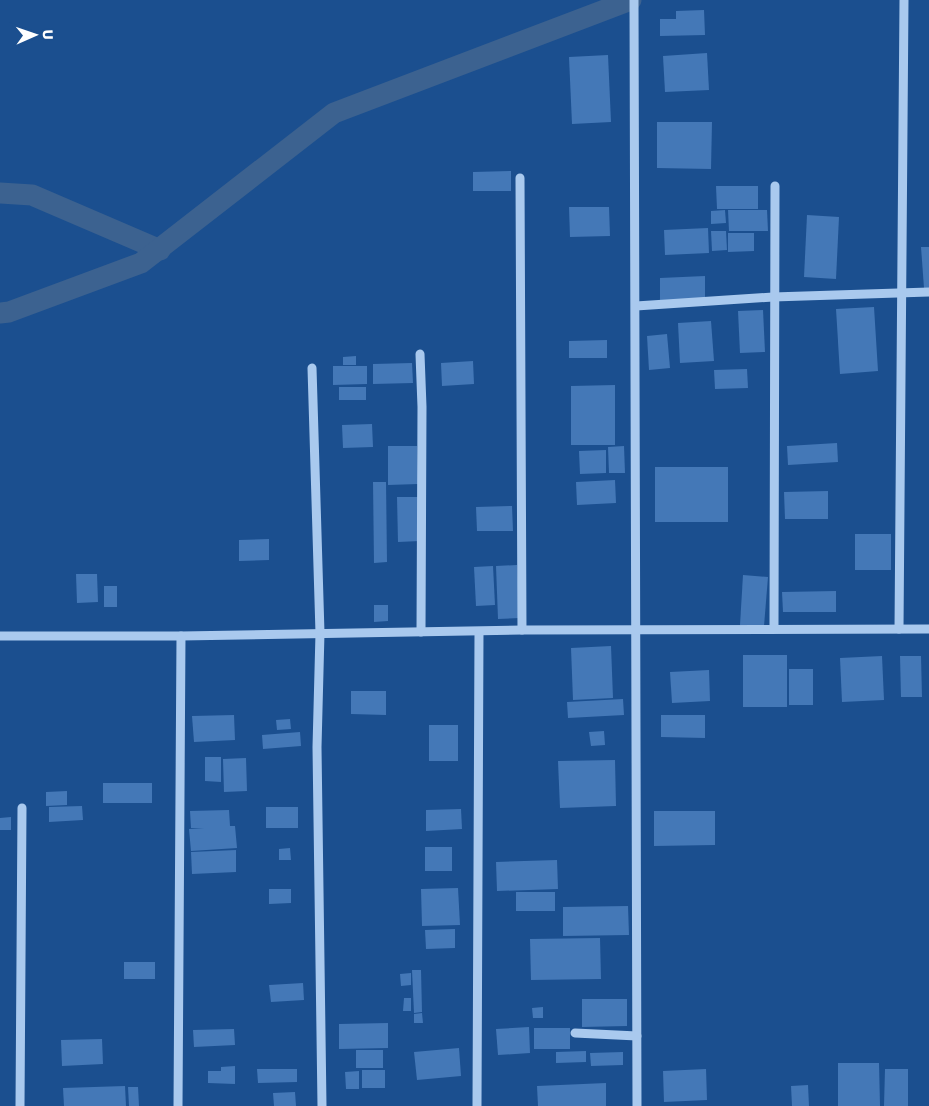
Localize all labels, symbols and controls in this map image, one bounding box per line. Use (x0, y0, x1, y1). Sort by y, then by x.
north arrow (10, 10, 60, 60)
text: U (39, 29, 56, 40)

